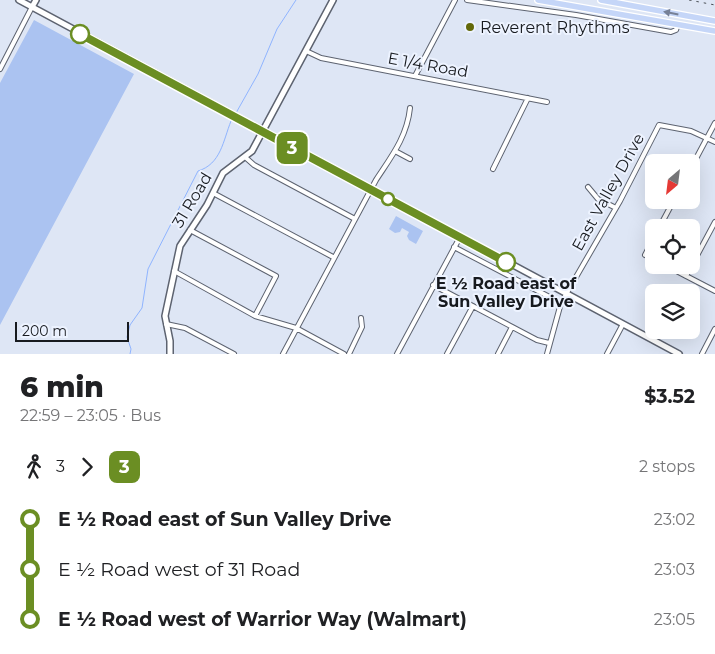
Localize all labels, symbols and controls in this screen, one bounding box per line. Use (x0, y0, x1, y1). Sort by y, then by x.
one-way arrow (662, 8, 678, 16)
place label: Reverent Rhythms (480, 18, 630, 37)
marker: Reverent Rhythms (464, 21, 476, 33)
unlabelled marker (70, 24, 90, 44)
street label: E 1/4 Road (386, 49, 470, 81)
street label: East Valley Drive (568, 130, 648, 254)
line badge: 3 (276, 132, 308, 164)
text: 3 (287, 137, 297, 159)
north arrow (645, 154, 700, 209)
map controls (645, 154, 700, 339)
street label: 31 Road (168, 169, 216, 231)
unlabelled marker (381, 192, 395, 206)
button: locate (645, 219, 700, 274)
marker: E ½ Road east of Sun Valley Drive (496, 252, 516, 272)
place label: E ½ Road east of Sun Valley Drive (436, 274, 577, 311)
button: layers (645, 284, 700, 339)
scale bar (15, 319, 129, 342)
text: 200 m (22, 322, 67, 340)
text: 6 min (20, 370, 104, 404)
text: $3.52 (644, 385, 695, 408)
text: 22:59 – 23:05 · Bus (20, 406, 161, 425)
icon: walk (20, 453, 48, 481)
icon: forward (73, 453, 101, 481)
text: 3 (119, 456, 130, 478)
text: 3 (56, 457, 65, 476)
text: 2 stops (639, 457, 695, 476)
text: E ½ Road east of Sun Valley Drive (58, 508, 392, 531)
text: 23:02 (654, 510, 695, 529)
text: E ½ Road west of 31 Road (58, 558, 300, 581)
text: 23:03 (654, 560, 695, 579)
text: E ½ Road west of Warrior Way (Walmart) (58, 608, 467, 631)
text: 23:05 (654, 610, 695, 629)

